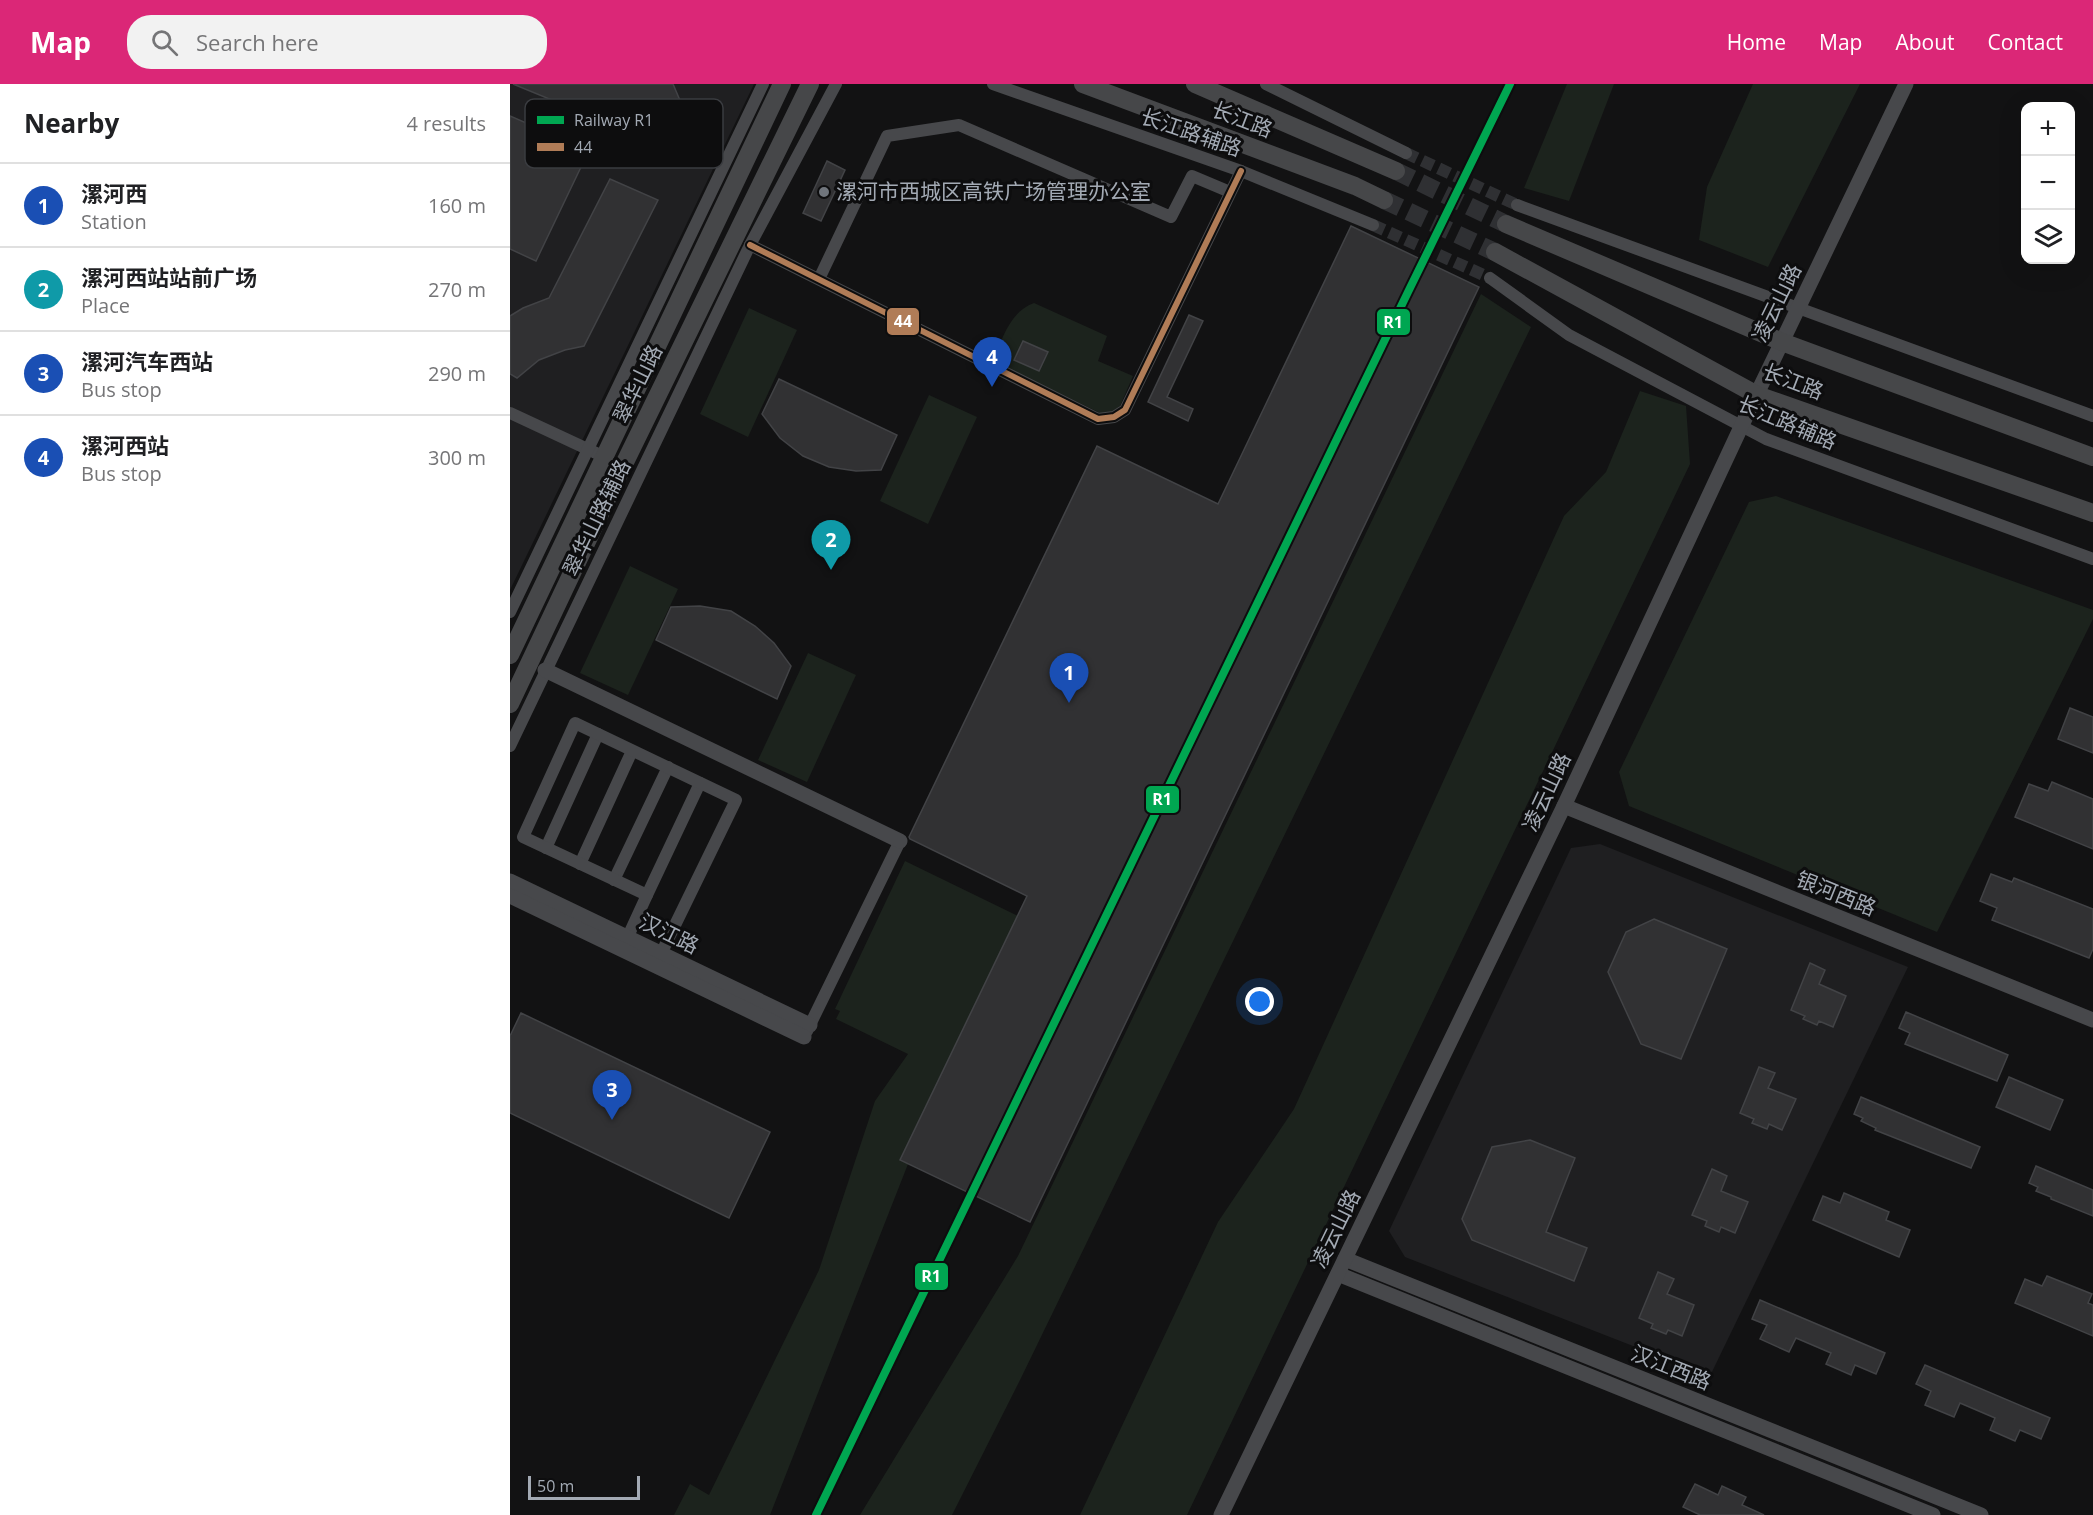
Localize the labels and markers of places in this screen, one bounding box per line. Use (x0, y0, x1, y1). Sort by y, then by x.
place label: 漯河市西城区高铁广场管理办公室 (836, 177, 1151, 205)
marker: 漯河市西城区高铁广场管理办公室 (817, 185, 831, 199)
pin: 4 (972, 338, 1012, 387)
pin: 2 (812, 520, 850, 570)
pin: 1 (1050, 654, 1088, 703)
pin: 3 (592, 1070, 632, 1120)

